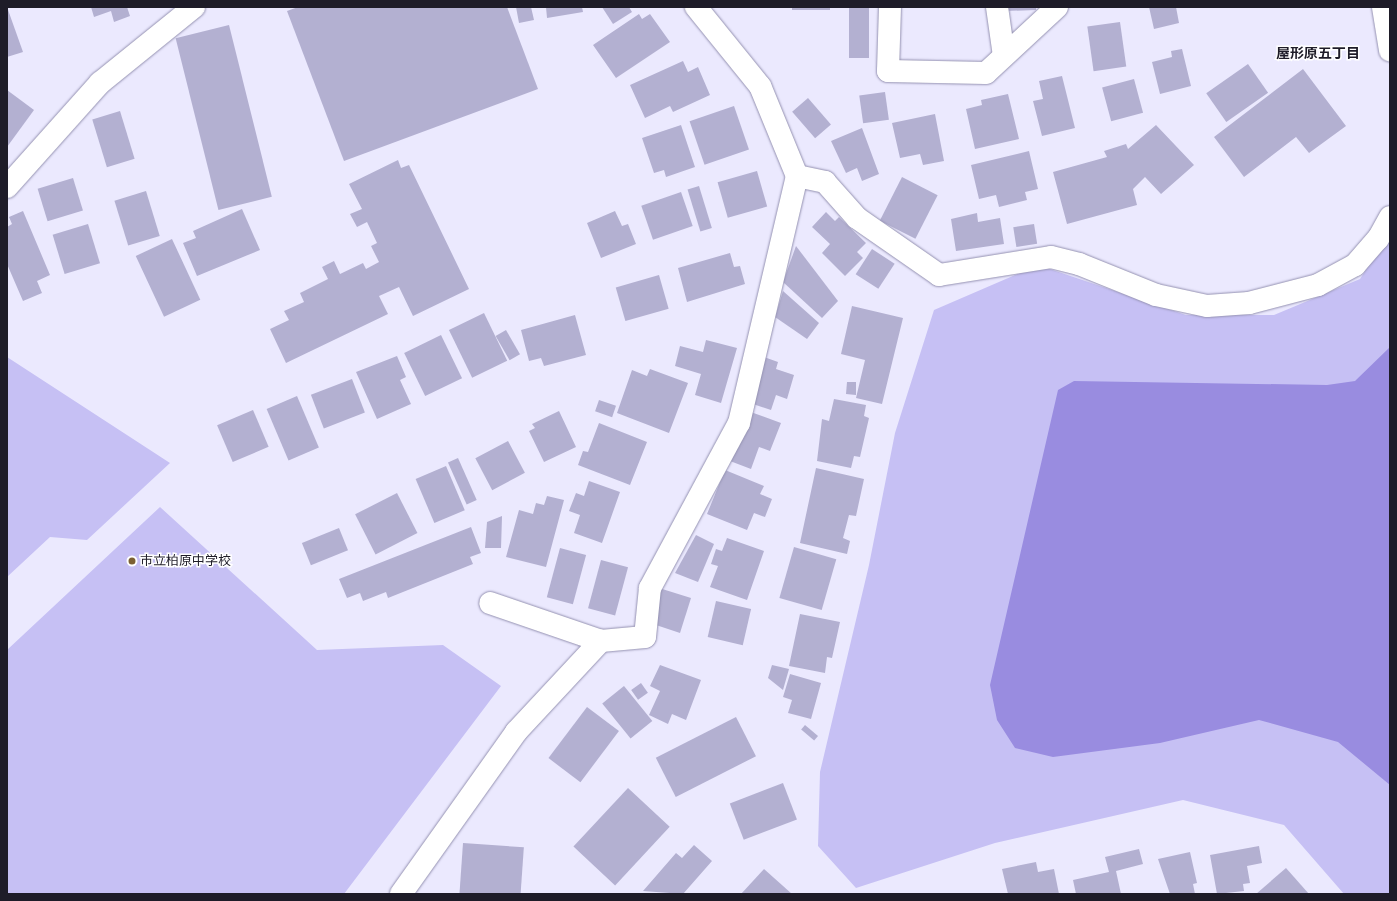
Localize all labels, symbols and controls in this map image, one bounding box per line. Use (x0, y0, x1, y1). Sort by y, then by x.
district label: 屋形原五丁目 (1276, 45, 1360, 61)
place label: 市立柏原中学校 (140, 553, 231, 569)
marker: 市立柏原中学校 (127, 556, 137, 566)

